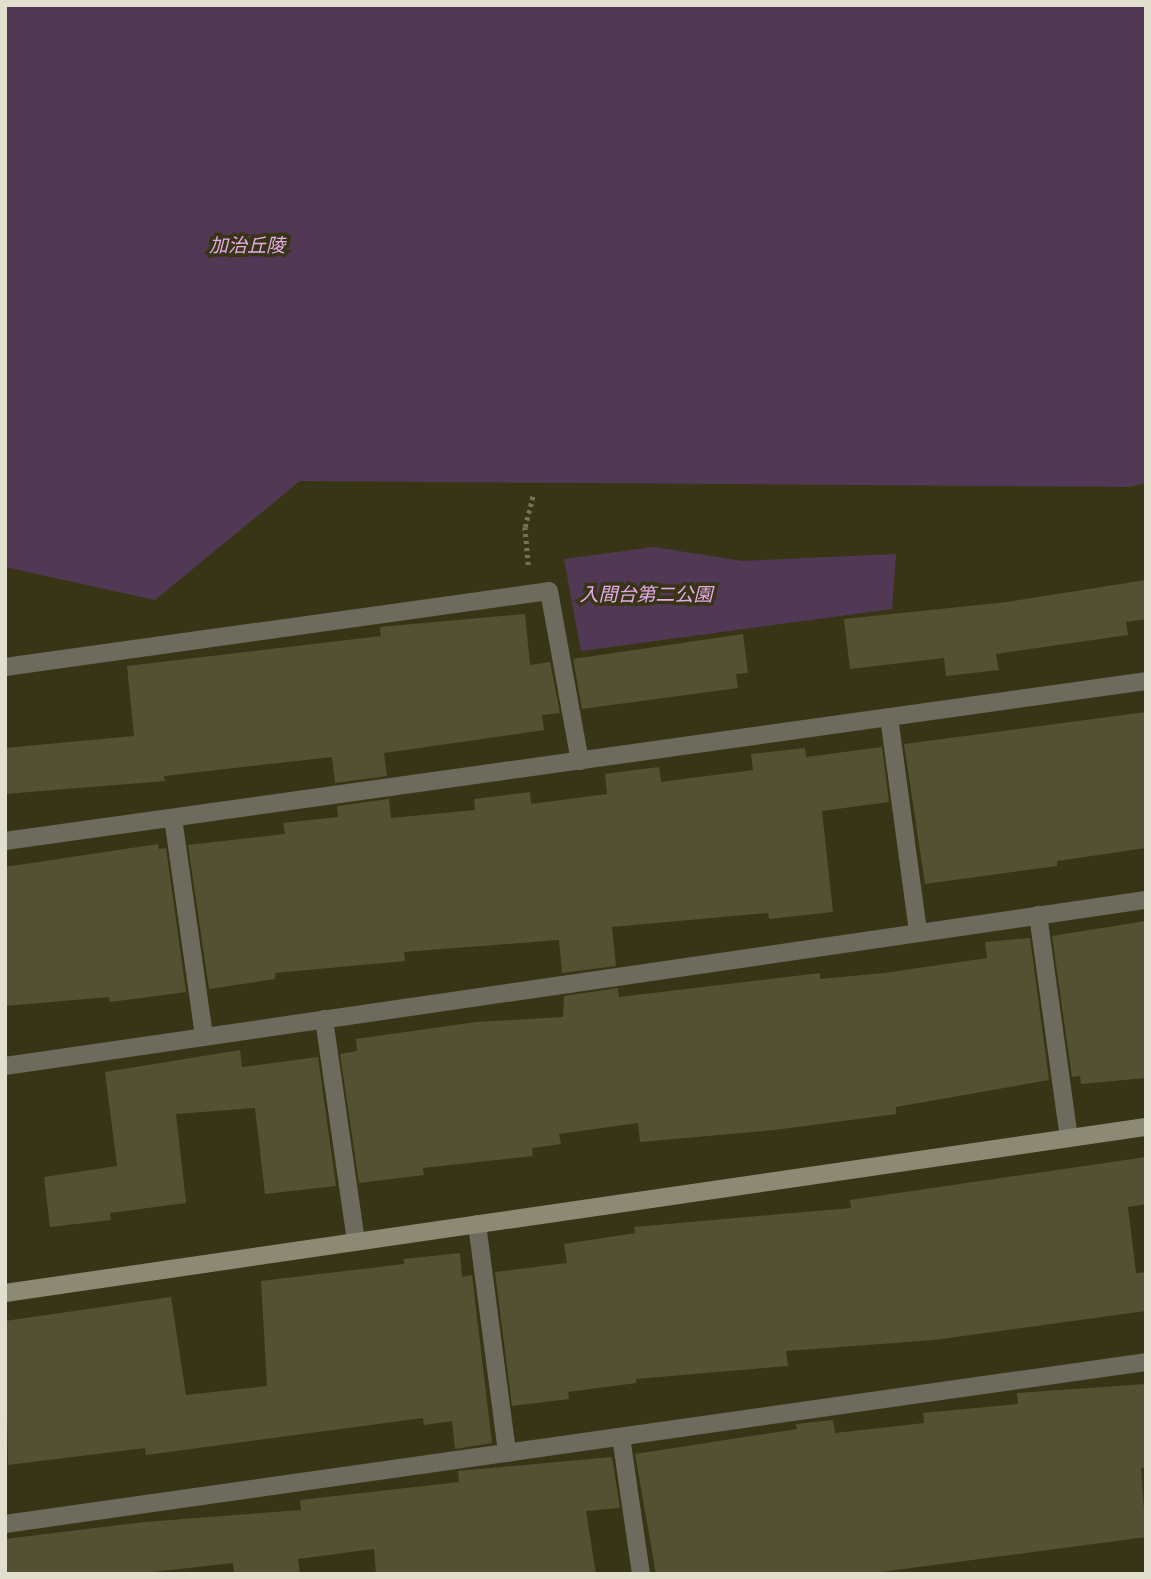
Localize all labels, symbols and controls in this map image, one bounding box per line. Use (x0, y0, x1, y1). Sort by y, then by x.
park label: 加治丘陵 (209, 235, 285, 257)
park label: 入間台第二公園 (580, 584, 712, 606)

